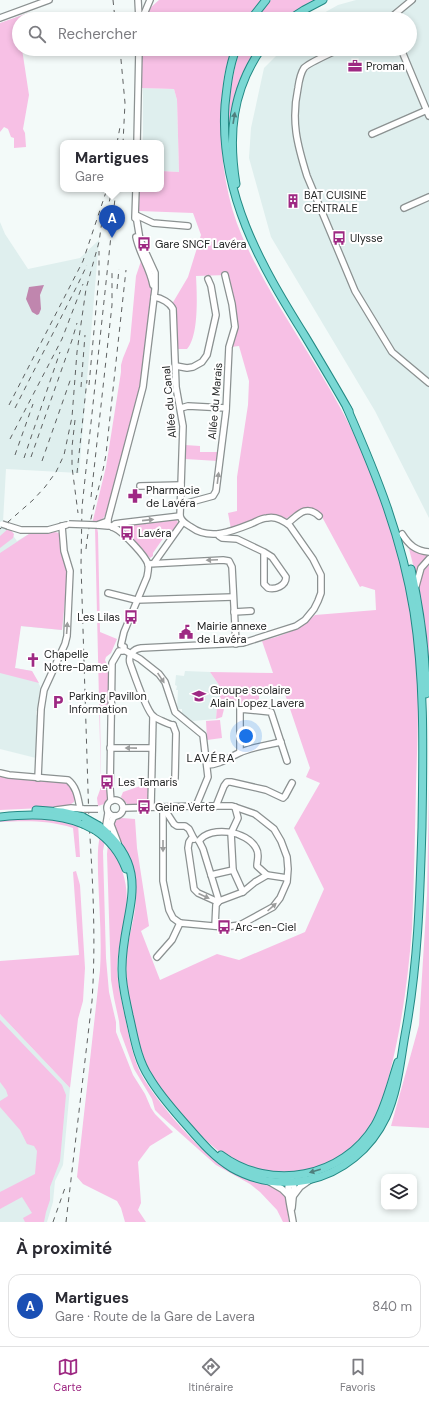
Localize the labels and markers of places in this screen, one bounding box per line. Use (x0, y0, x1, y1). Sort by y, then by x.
office icon: Proman (347, 58, 363, 74)
place label: Proman (366, 59, 405, 73)
place label: BAT CUISINE CENTRALE (304, 188, 366, 215)
building icon: BAT CUISINE CENTRALE (285, 193, 301, 209)
pin: A (99, 205, 125, 238)
bus stop icon: Ulysse (331, 230, 347, 246)
place label: Ulysse (350, 231, 383, 245)
bus stop icon: Gare SNCF Lavéra (136, 236, 152, 252)
place label: Gare SNCF Lavéra (155, 237, 246, 251)
place label: Pharmacie de Lavéra (146, 483, 200, 510)
pharmacy icon: Pharmacie de Lavéra (127, 488, 143, 504)
bus stop icon: Lavéra (119, 525, 135, 541)
place label: Lavéra (138, 526, 171, 540)
bus stop icon: Les Lilas (123, 609, 139, 625)
place label: Les Lilas (77, 610, 120, 624)
place label: Mairie annexe de Lavéra (197, 619, 267, 646)
public building icon: Mairie annexe de Lavéra (178, 624, 194, 640)
place label: Chapelle Notre-Dame (44, 647, 108, 674)
church icon: Chapelle Notre-Dame (25, 652, 41, 668)
place label: Groupe scolaire Alain Lopez Lavera (210, 683, 304, 710)
school or university icon: Groupe scolaire Alain Lopez Lavera (191, 688, 207, 704)
place label: Parking Pavillon Information (69, 689, 147, 716)
parking icon: Parking Pavillon Information (50, 694, 66, 710)
bus stop icon: Les Tamaris (99, 774, 115, 790)
place label: Les Tamaris (118, 775, 178, 789)
bus stop icon: Geine Verte (136, 799, 152, 815)
place label: Geine Verte (155, 800, 215, 814)
bus stop icon: Arc-en-Ciel (216, 919, 232, 935)
place label: Arc-en-Ciel (235, 920, 296, 934)

